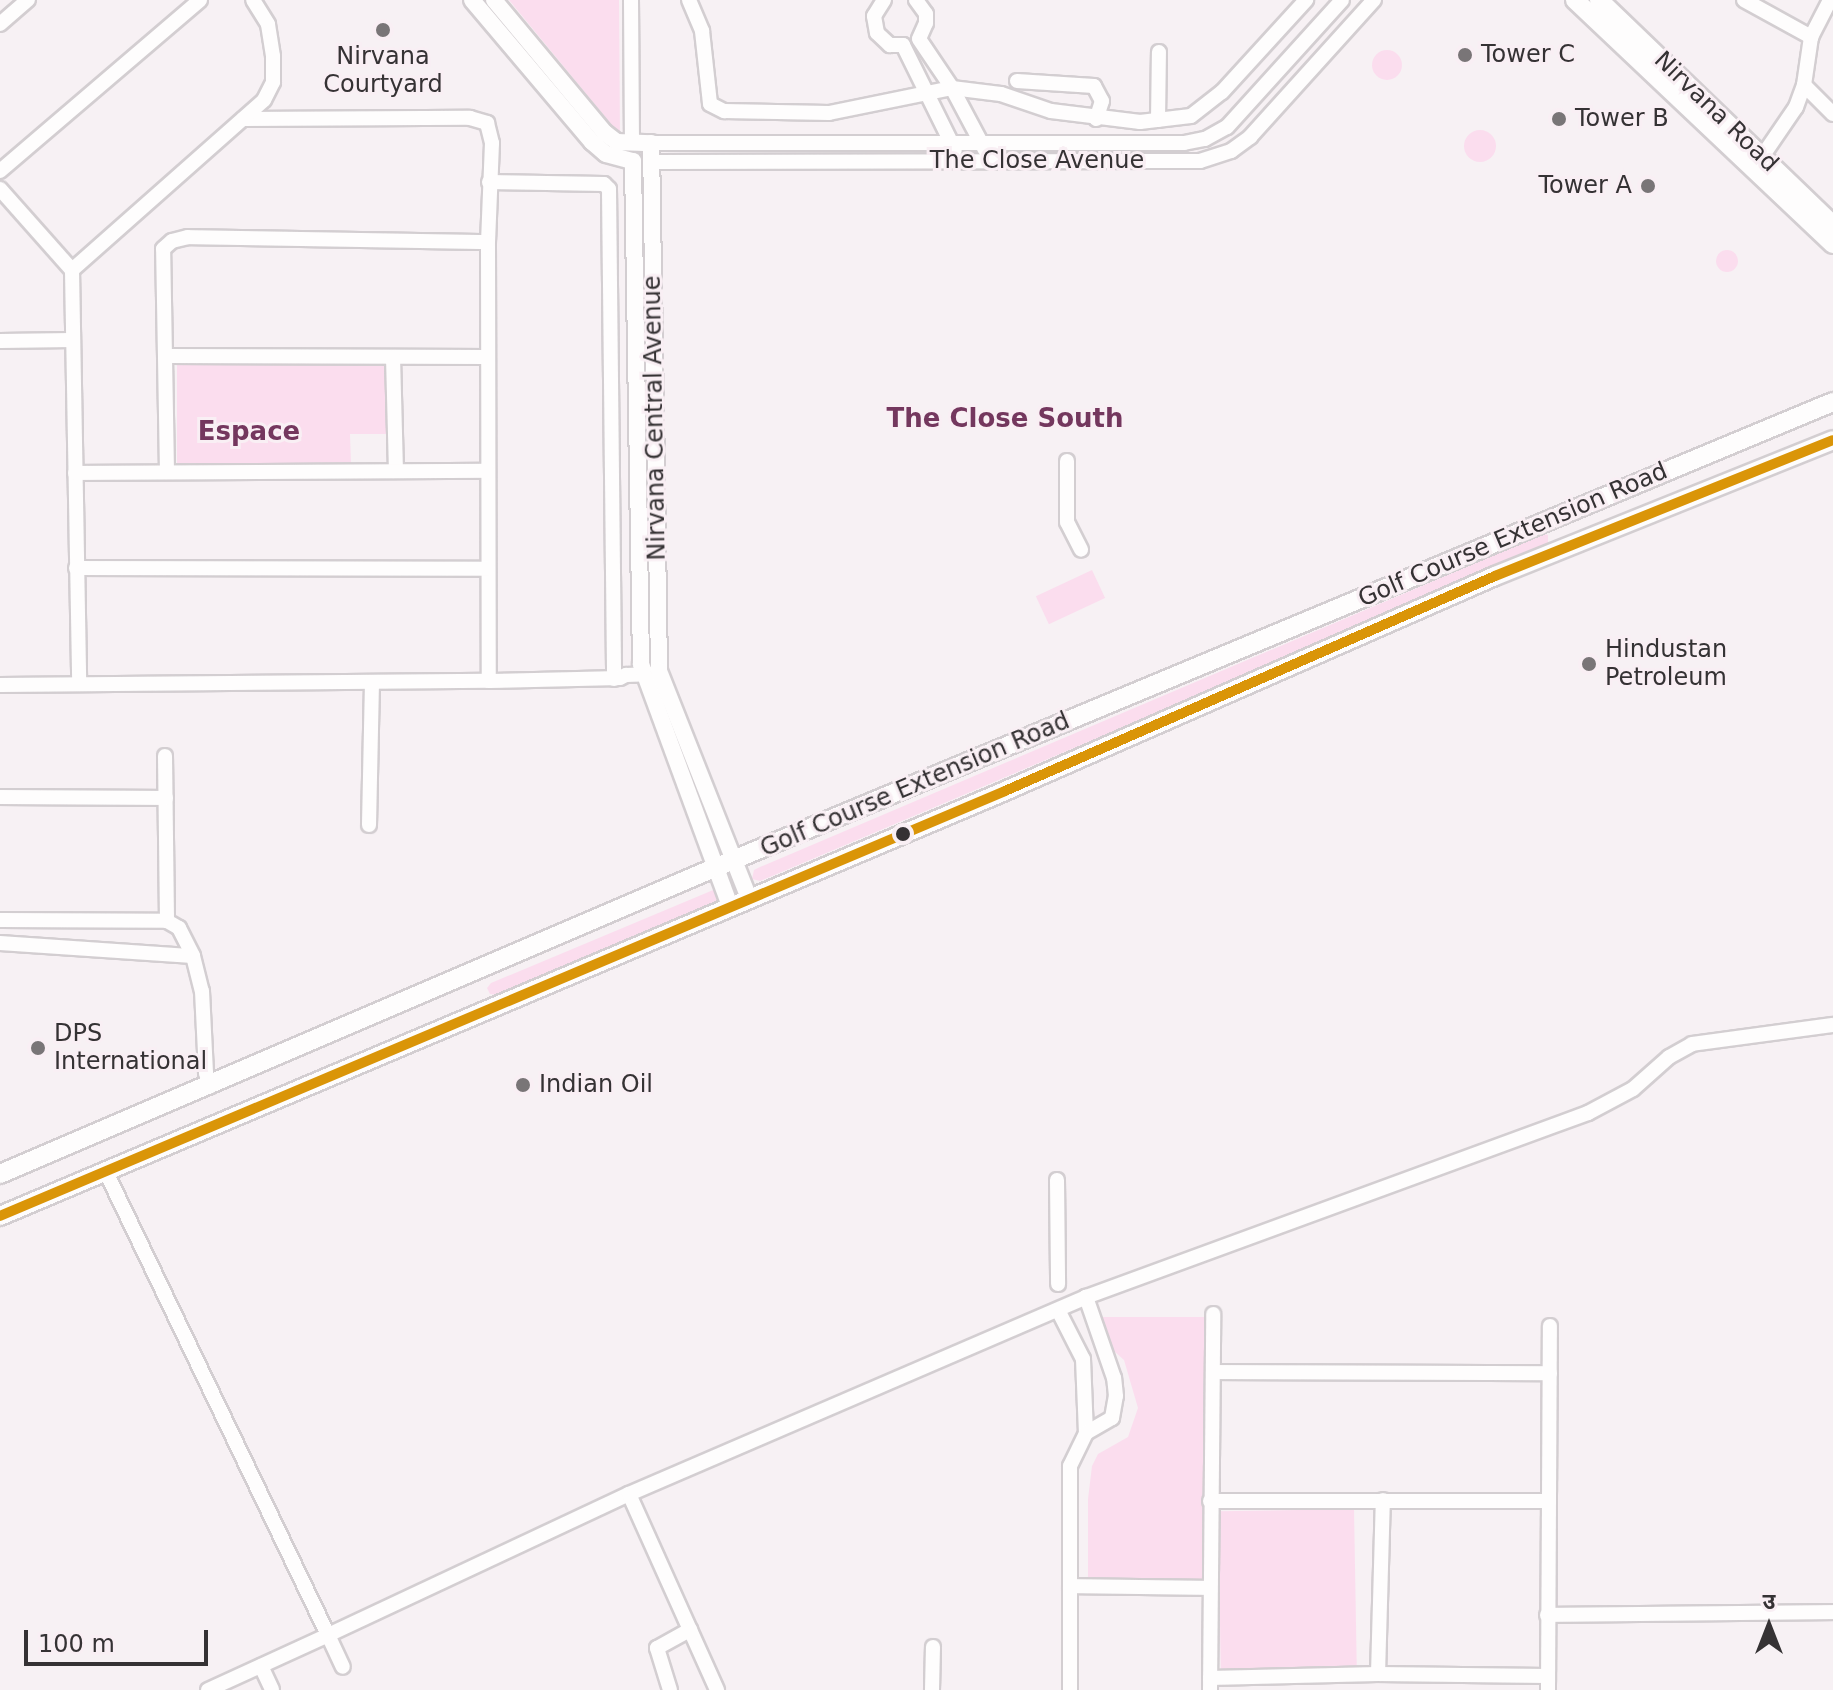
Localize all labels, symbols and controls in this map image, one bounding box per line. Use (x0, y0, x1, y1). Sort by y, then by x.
marker: Nirvana Courtyard (374, 21, 392, 39)
place label: Tower C (1481, 41, 1575, 69)
place label: Nirvana Courtyard (323, 43, 443, 99)
marker: Tower C (1456, 46, 1474, 64)
street label: Nirvana Road (1648, 46, 1784, 178)
place label: Tower B (1575, 105, 1669, 133)
marker: Tower B (1550, 110, 1568, 128)
street label: The Close Avenue (930, 147, 1144, 175)
place label: Tower A (1538, 172, 1632, 200)
marker: Tower A (1639, 177, 1657, 195)
street label: Nirvana Central Avenue (638, 275, 672, 561)
district label: The Close South (887, 403, 1123, 435)
district label: Espace (198, 416, 300, 448)
street label: Golf Course Extension Road (1354, 457, 1672, 613)
place label: Hindustan Petroleum (1605, 636, 1727, 692)
marker: Hindustan Petroleum (1580, 655, 1598, 673)
street label: Golf Course Extension Road (756, 707, 1074, 863)
unlabelled marker (895, 826, 911, 842)
place label: DPS International (54, 1020, 207, 1076)
marker: DPS International (29, 1039, 47, 1057)
place label: Indian Oil (539, 1071, 653, 1099)
marker: Indian Oil (514, 1076, 532, 1094)
north arrow (1729, 1586, 1809, 1666)
text: उ (1763, 1589, 1775, 1614)
scale bar (28, 1614, 212, 1664)
text: 100 m (38, 1630, 115, 1658)

